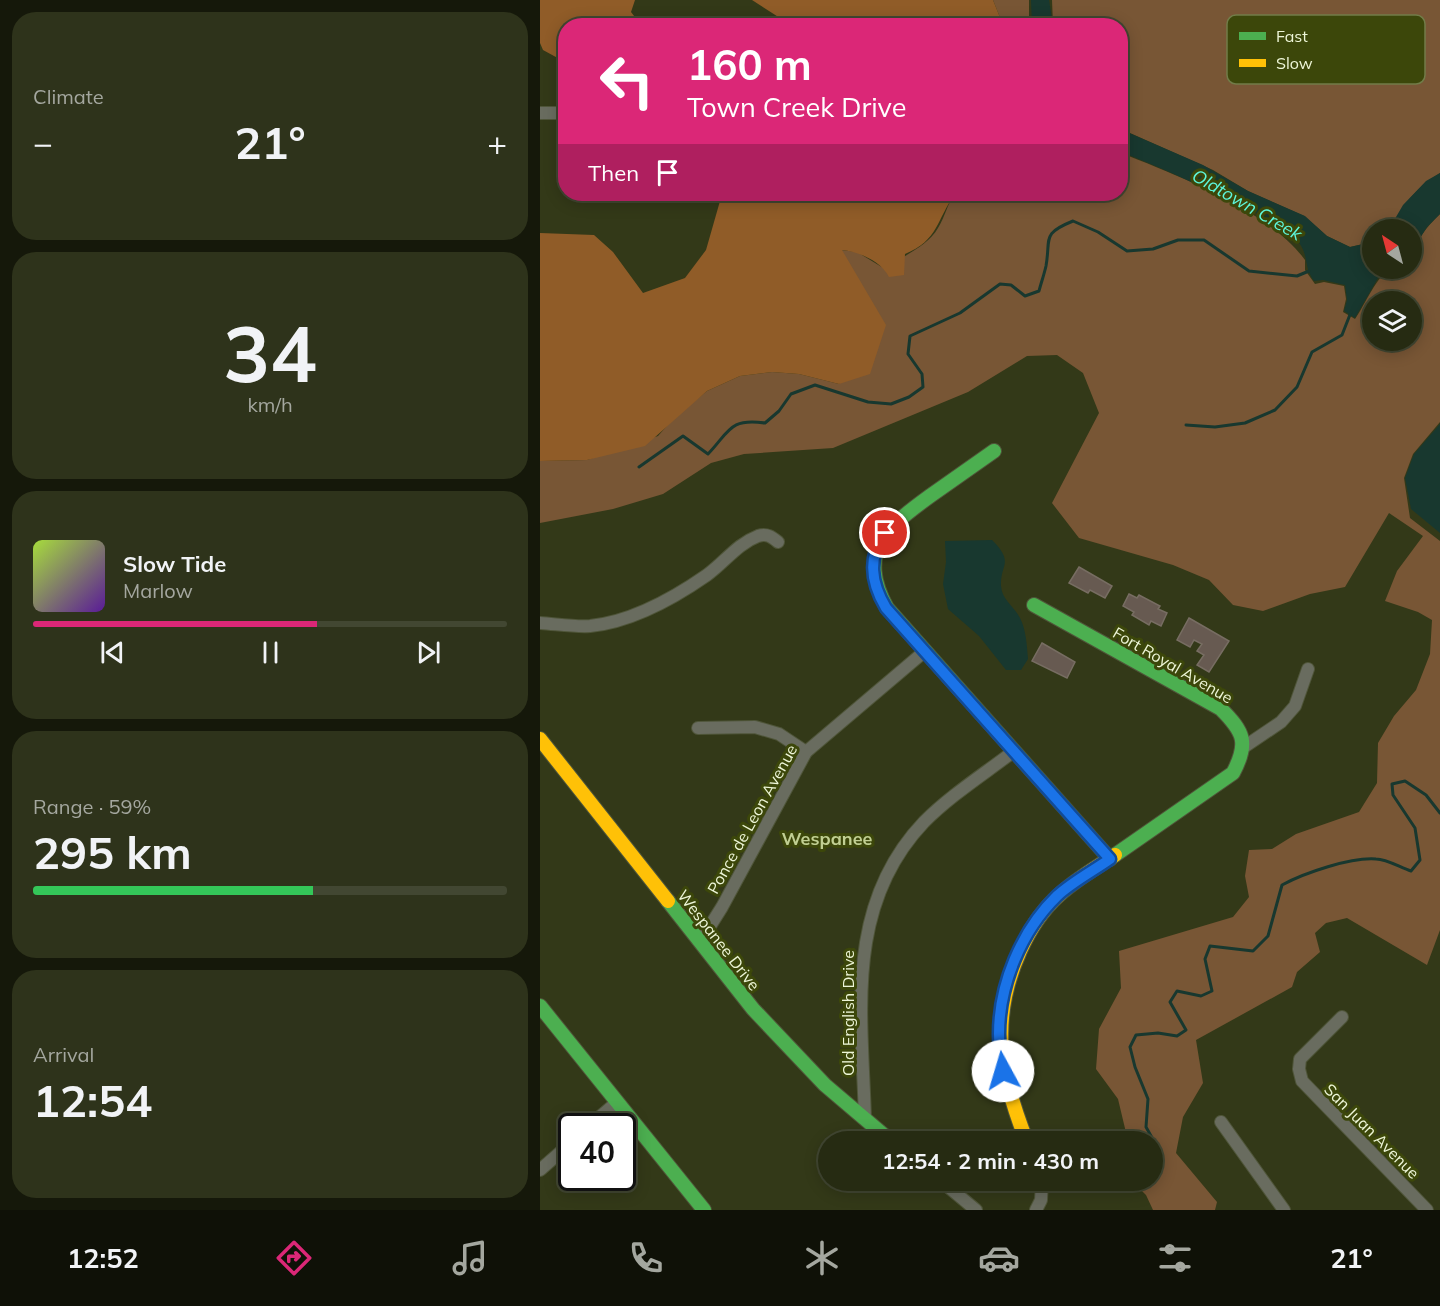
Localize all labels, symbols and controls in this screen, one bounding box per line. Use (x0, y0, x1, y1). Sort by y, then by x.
legend (1227, 15, 1425, 84)
text: Fast (1276, 26, 1308, 46)
text: 160 m (687, 38, 812, 91)
icon: left (588, 42, 666, 120)
text: Slow (1276, 53, 1313, 73)
text: Climate (33, 84, 104, 109)
text: Town Creek Drive (687, 90, 906, 124)
text: 21° (234, 114, 306, 170)
text: − (33, 122, 53, 163)
text: + (487, 122, 507, 163)
icon: arrive (651, 156, 684, 189)
text: Then (588, 159, 639, 187)
water label: Oldtown Creek (1188, 164, 1307, 246)
north arrow (1362, 219, 1422, 279)
map controls (1362, 219, 1422, 351)
button: layers (1362, 291, 1422, 351)
text: 34 (223, 304, 317, 402)
text: km/h (247, 392, 293, 417)
pin (859, 507, 910, 558)
icon: arrive (868, 516, 901, 549)
text: Slow Tide (123, 550, 226, 578)
text: Marlow (123, 578, 193, 603)
street label: Fort Royal Avenue (1109, 622, 1237, 708)
icon: previous (96, 636, 129, 669)
icon: pause (254, 636, 287, 669)
icon: next (412, 636, 445, 669)
street label: Ponce de Leon Avenue (703, 741, 801, 897)
text: Range · 59% (33, 794, 151, 819)
text: 295 km (33, 824, 192, 880)
district label: Wespanee (782, 827, 873, 850)
street label: Wespanee Drive (673, 886, 765, 994)
street label: Old English Drive (838, 950, 858, 1076)
position arrow (971, 1039, 1035, 1103)
text: Arrival (33, 1042, 94, 1067)
text: 12:54 (33, 1072, 152, 1128)
street label: San Juan Avenue (1320, 1079, 1424, 1183)
speed limit sign: 40 (558, 1113, 636, 1191)
text: 12:54 · 2 min · 430 m (882, 1147, 1099, 1175)
icon: directions (273, 1237, 315, 1279)
icon: music (449, 1237, 491, 1279)
icon: phone (625, 1237, 667, 1279)
icon: climate (801, 1237, 843, 1279)
icon: car (978, 1237, 1020, 1279)
icon: filters (1154, 1237, 1196, 1279)
text: 12:52 (67, 1241, 139, 1275)
text: 21° (1330, 1241, 1373, 1275)

